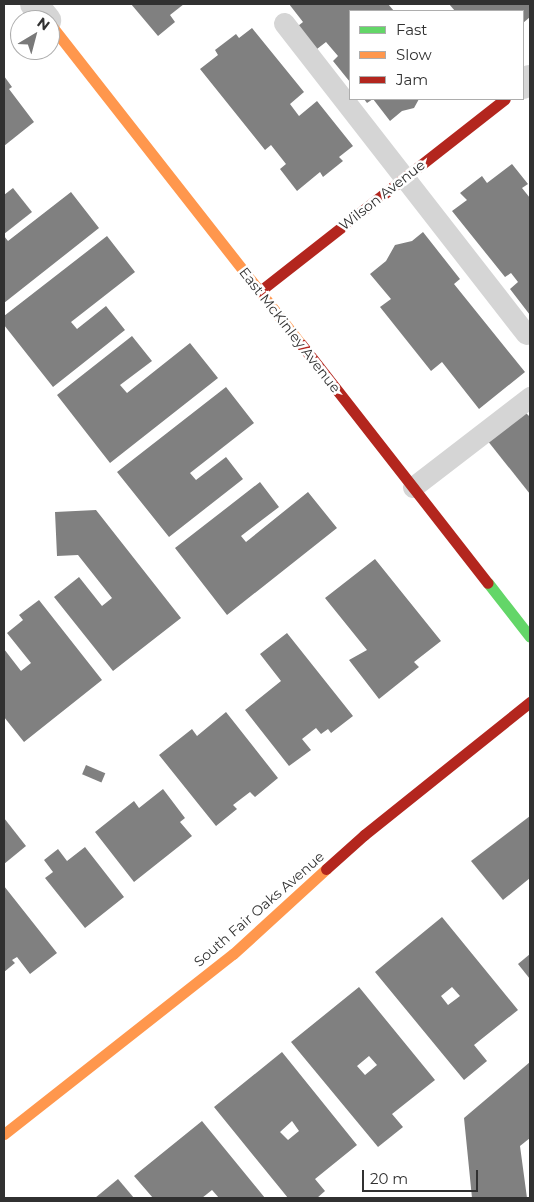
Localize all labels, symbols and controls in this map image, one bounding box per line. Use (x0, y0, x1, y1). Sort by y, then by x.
north arrow (10, 10, 60, 60)
legend (349, 10, 524, 100)
text: N (33, 13, 53, 34)
text: Fast (396, 20, 427, 39)
text: Slow (396, 45, 432, 64)
text: Jam (396, 70, 428, 89)
street label: Wilson Avenue (336, 156, 428, 234)
street label: East McKinley Avenue (236, 264, 344, 396)
street label: South Fair Oaks Avenue (190, 848, 328, 970)
scale bar (364, 1160, 480, 1192)
text: 20 m (370, 1169, 408, 1188)

